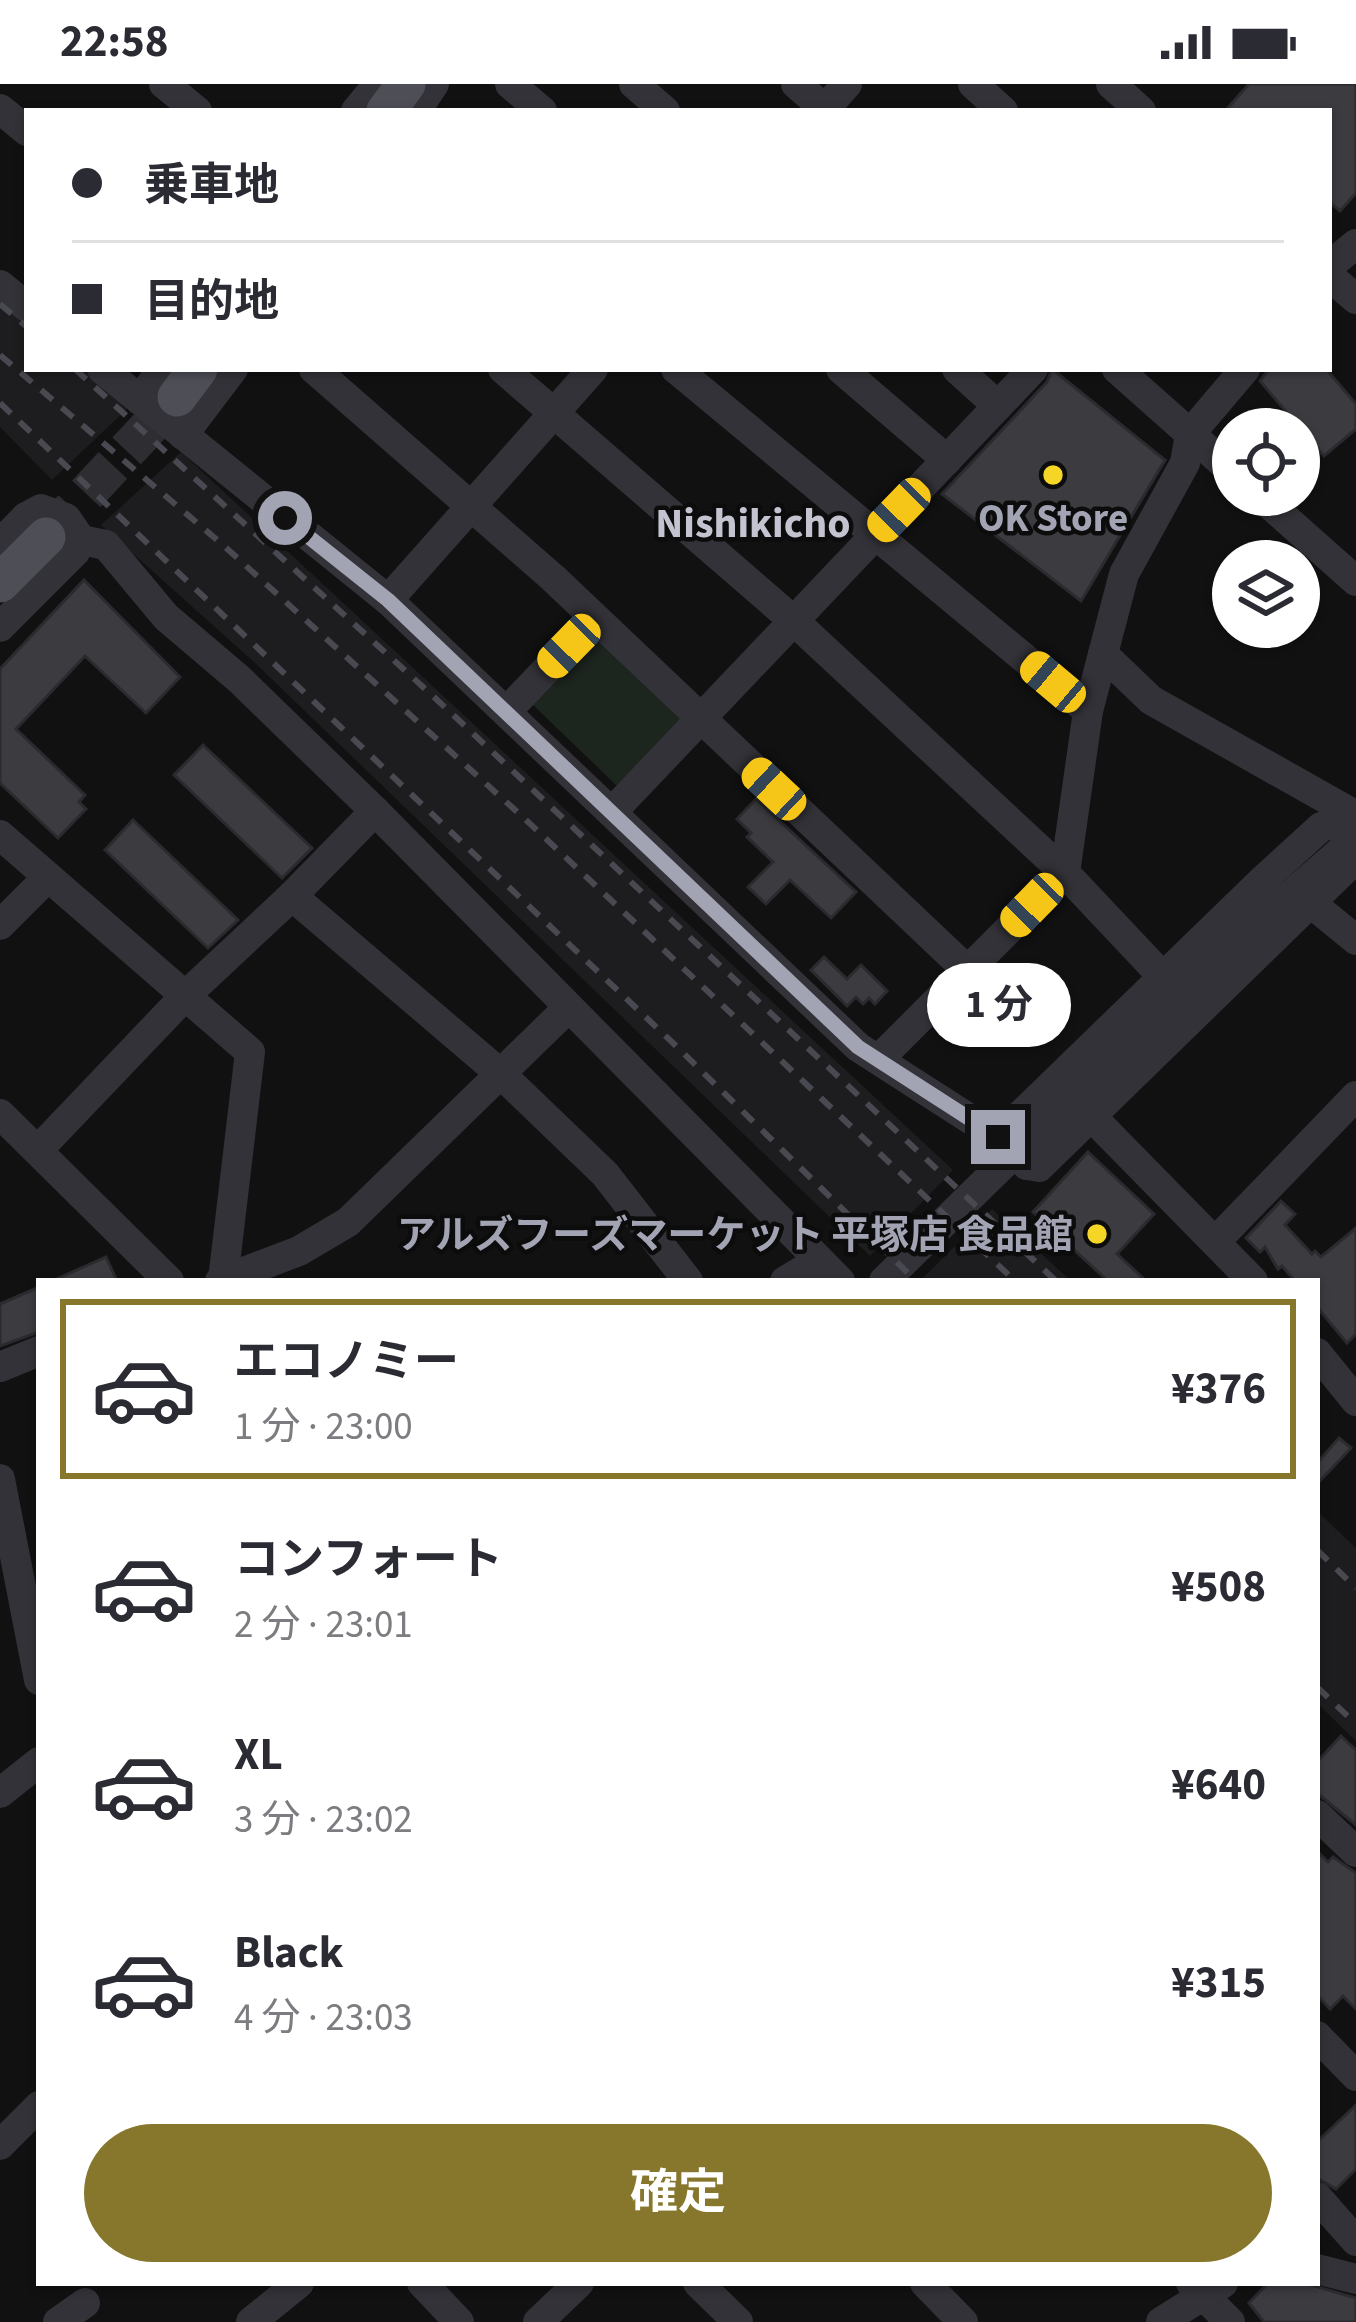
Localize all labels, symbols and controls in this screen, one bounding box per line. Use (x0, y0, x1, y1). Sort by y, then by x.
text: 22:58 (60, 10, 169, 74)
text: 乗車地 (144, 154, 279, 218)
text: 目的地 (144, 270, 279, 334)
map controls (1212, 408, 1320, 648)
button: locate (1212, 408, 1320, 516)
marker: OK Store (1040, 462, 1066, 488)
car (861, 472, 937, 548)
route start (258, 491, 312, 545)
place label: OK Store (978, 491, 1128, 547)
district label: Nishikicho (655, 494, 851, 554)
button: layers (1212, 540, 1320, 648)
car (531, 608, 607, 684)
car (1014, 645, 1092, 719)
car (735, 751, 813, 827)
car (994, 867, 1070, 943)
callout: 1 分 (926, 963, 1070, 1047)
text: 1 分 (965, 977, 1033, 1033)
route end (971, 1110, 1025, 1164)
place label: アルズフーズマーケット 平塚店 食品館 (397, 1208, 1073, 1264)
marker: アルズフーズマーケット 平塚店 食品館 (1084, 1221, 1110, 1247)
text: エコノミー (234, 1330, 459, 1394)
icon: car (90, 1335, 198, 1443)
text: ¥376 (1171, 1357, 1266, 1421)
text: 1 分 · 23:00 (234, 1399, 413, 1455)
text: コンフォート (234, 1528, 503, 1592)
icon: car (90, 1533, 198, 1641)
text: ¥508 (1171, 1555, 1266, 1619)
text: 2 分 · 23:01 (234, 1597, 413, 1653)
text: XL (234, 1723, 283, 1787)
icon: car (90, 1731, 198, 1839)
text: ¥640 (1171, 1753, 1266, 1817)
text: 3 分 · 23:02 (234, 1792, 413, 1848)
text: Black (234, 1921, 344, 1985)
icon: car (90, 1929, 198, 2037)
text: ¥315 (1171, 1951, 1266, 2015)
text: 4 分 · 23:03 (234, 1990, 413, 2046)
button: 確定 (84, 2124, 1272, 2262)

